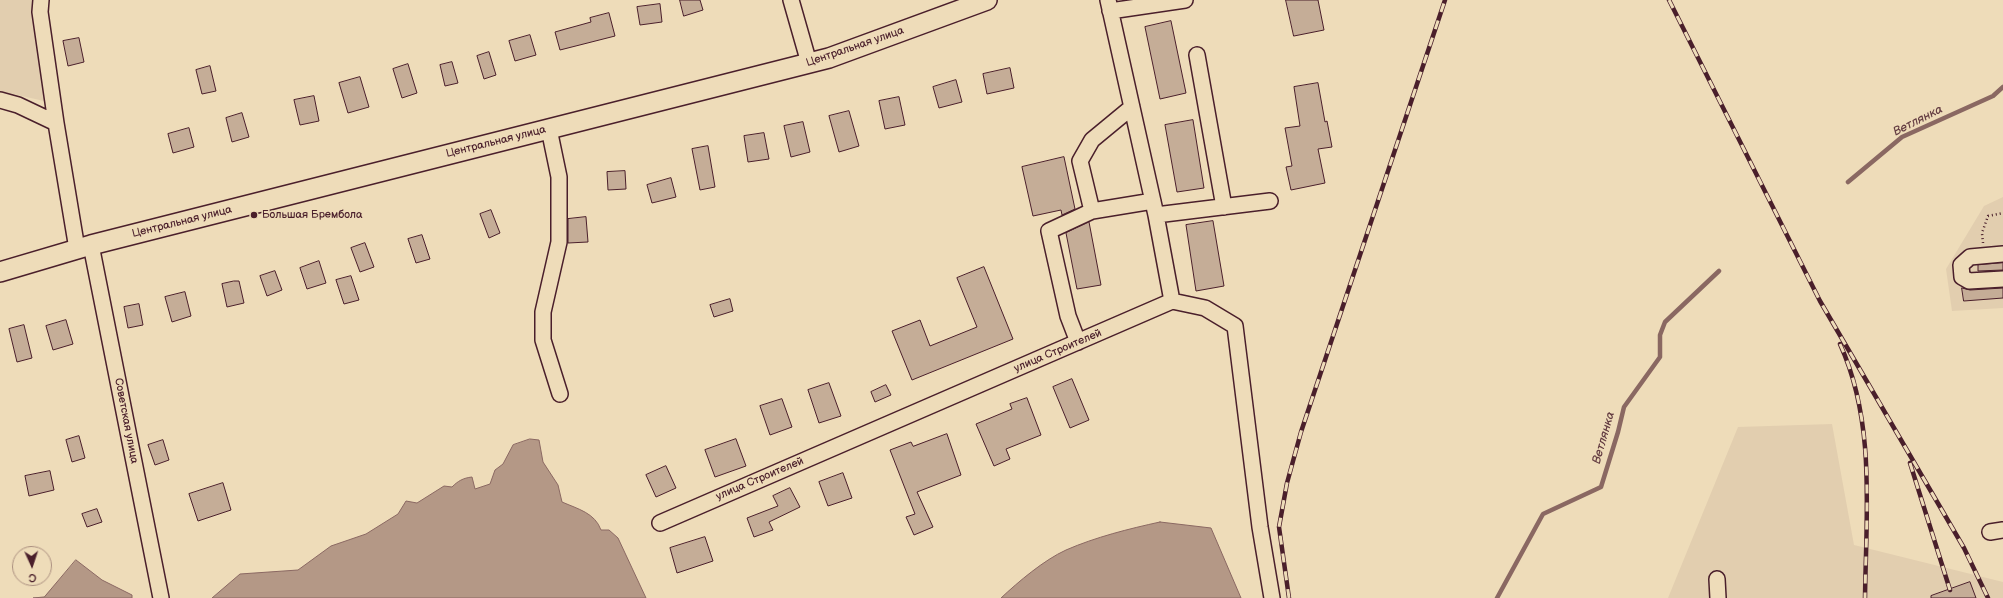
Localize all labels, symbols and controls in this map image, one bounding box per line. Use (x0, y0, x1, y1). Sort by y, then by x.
street label: Центральная улица (804, 24, 906, 70)
water label: Ветлянка (1891, 102, 1945, 140)
street label: Центральная улица (445, 123, 547, 161)
street label: Центральная улица (131, 203, 233, 241)
place label: Большая Брембола (262, 208, 363, 222)
marker: Большая Брембола (249, 210, 259, 220)
street label: улица Строителей (1012, 327, 1104, 375)
street label: Советская улица (111, 377, 141, 465)
water label: Ветлянка (1590, 410, 1618, 466)
street label: улица Строителей (714, 455, 806, 503)
north arrow (12, 546, 52, 586)
text: С (28, 571, 37, 584)

